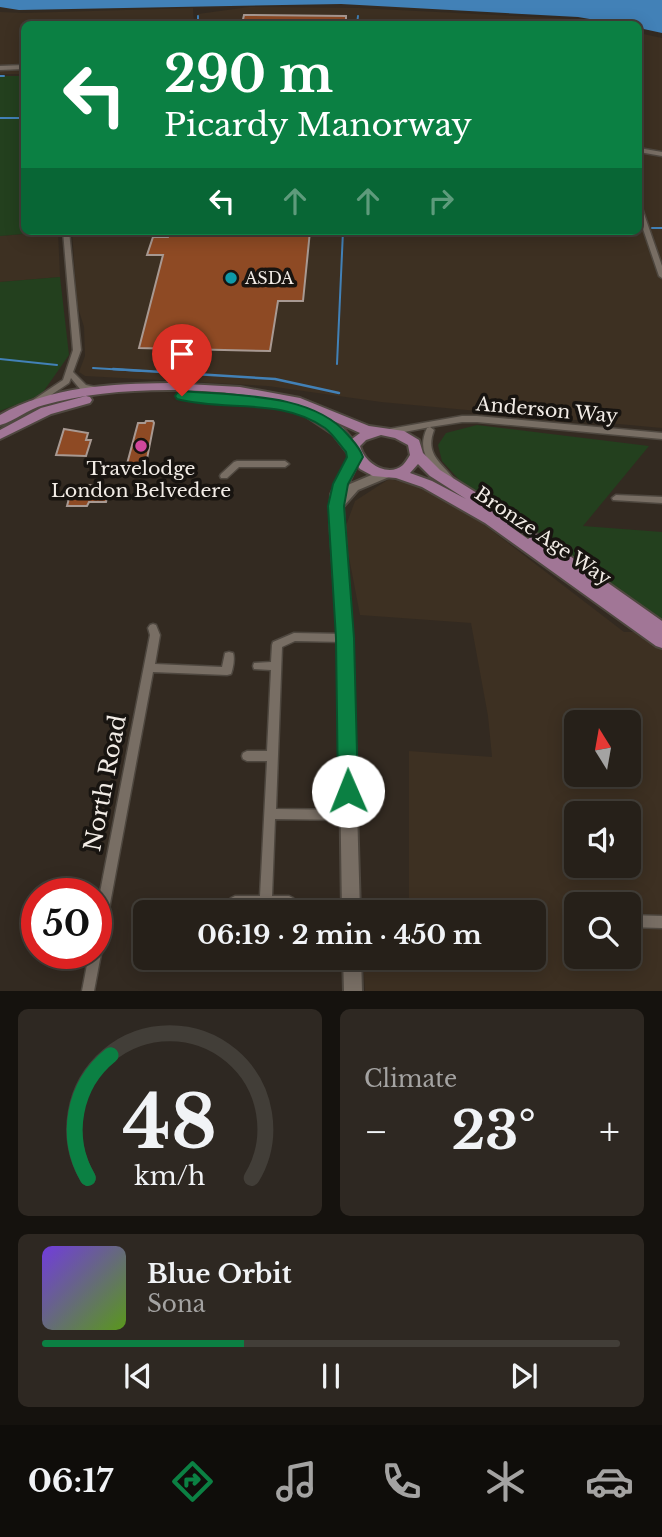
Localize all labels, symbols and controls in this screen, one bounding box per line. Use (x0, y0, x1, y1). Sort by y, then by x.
text: 290 m (164, 44, 333, 105)
icon: left (49, 49, 140, 140)
text: Picardy Manorway (164, 105, 472, 145)
icon: left (203, 182, 241, 220)
icon: ahead (276, 182, 314, 220)
icon: ahead (349, 182, 387, 220)
icon: right (422, 182, 460, 220)
place label: ASDA (244, 268, 294, 288)
marker: ASDA (223, 270, 239, 286)
pin (152, 324, 212, 396)
icon: arrive (163, 335, 201, 373)
street label: Anderson Way (474, 392, 619, 428)
marker: Travelodge London Belvedere (133, 438, 149, 454)
place label: Travelodge London Belvedere (51, 457, 231, 502)
street label: Bronze Age Way (470, 482, 616, 590)
north arrow (564, 710, 640, 788)
map controls (564, 710, 641, 969)
street label: North Road (78, 712, 132, 854)
position arrow (311, 754, 385, 828)
button: sound (564, 801, 641, 878)
speed limit sign: 50 (21, 878, 112, 969)
button: search (564, 892, 641, 969)
text: 06:19 · 2 min · 450 m (197, 919, 482, 951)
text: Climate (364, 1065, 457, 1093)
text: 48 (123, 1078, 217, 1169)
text: 23° (451, 1099, 536, 1163)
text: − (364, 1108, 388, 1155)
text: + (599, 1108, 620, 1155)
text: km/h (135, 1161, 205, 1192)
text: Blue Orbit (147, 1258, 292, 1290)
text: Sona (147, 1290, 205, 1318)
icon: previous (119, 1357, 157, 1395)
icon: pause (312, 1357, 350, 1395)
icon: next (505, 1357, 543, 1395)
icon: directions (168, 1457, 217, 1506)
icon: music (272, 1457, 321, 1506)
icon: phone (377, 1457, 426, 1506)
icon: climate (481, 1457, 530, 1506)
icon: car (585, 1457, 634, 1506)
text: 06:17 (28, 1461, 113, 1501)

